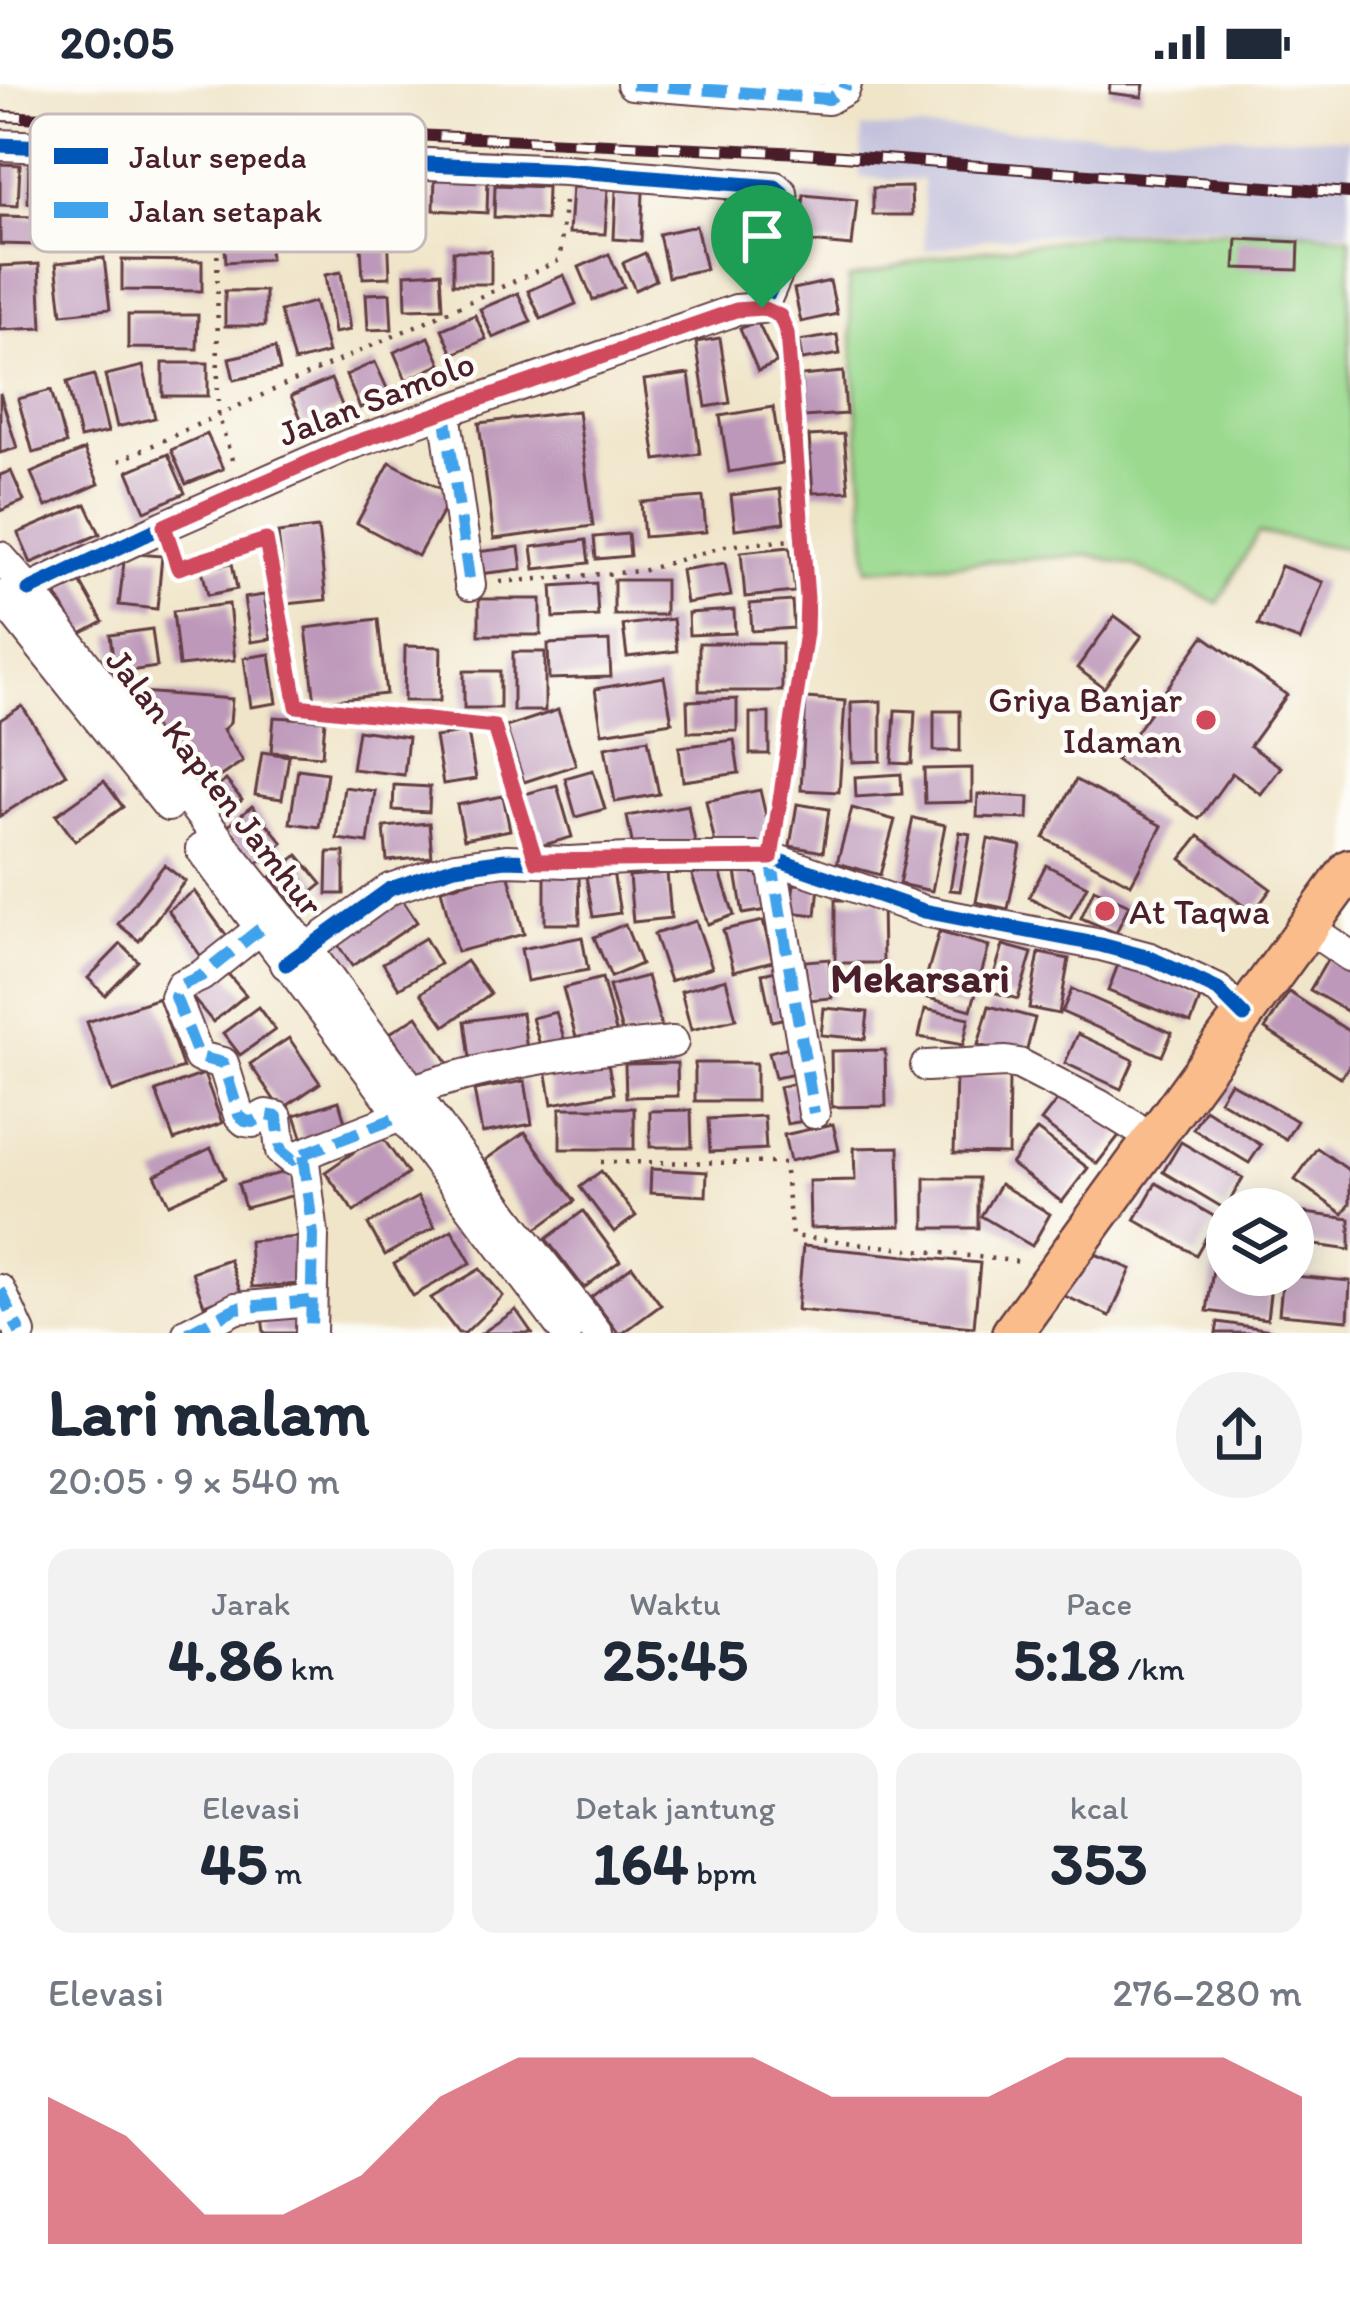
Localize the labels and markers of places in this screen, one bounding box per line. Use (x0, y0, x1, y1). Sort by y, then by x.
pin (711, 185, 813, 308)
place label: Griya Banjar Idaman (988, 678, 1182, 762)
marker: Griya Banjar Idaman (1193, 707, 1219, 733)
place label: At Taqwa (1129, 890, 1270, 933)
marker: At Taqwa (1092, 898, 1118, 924)

